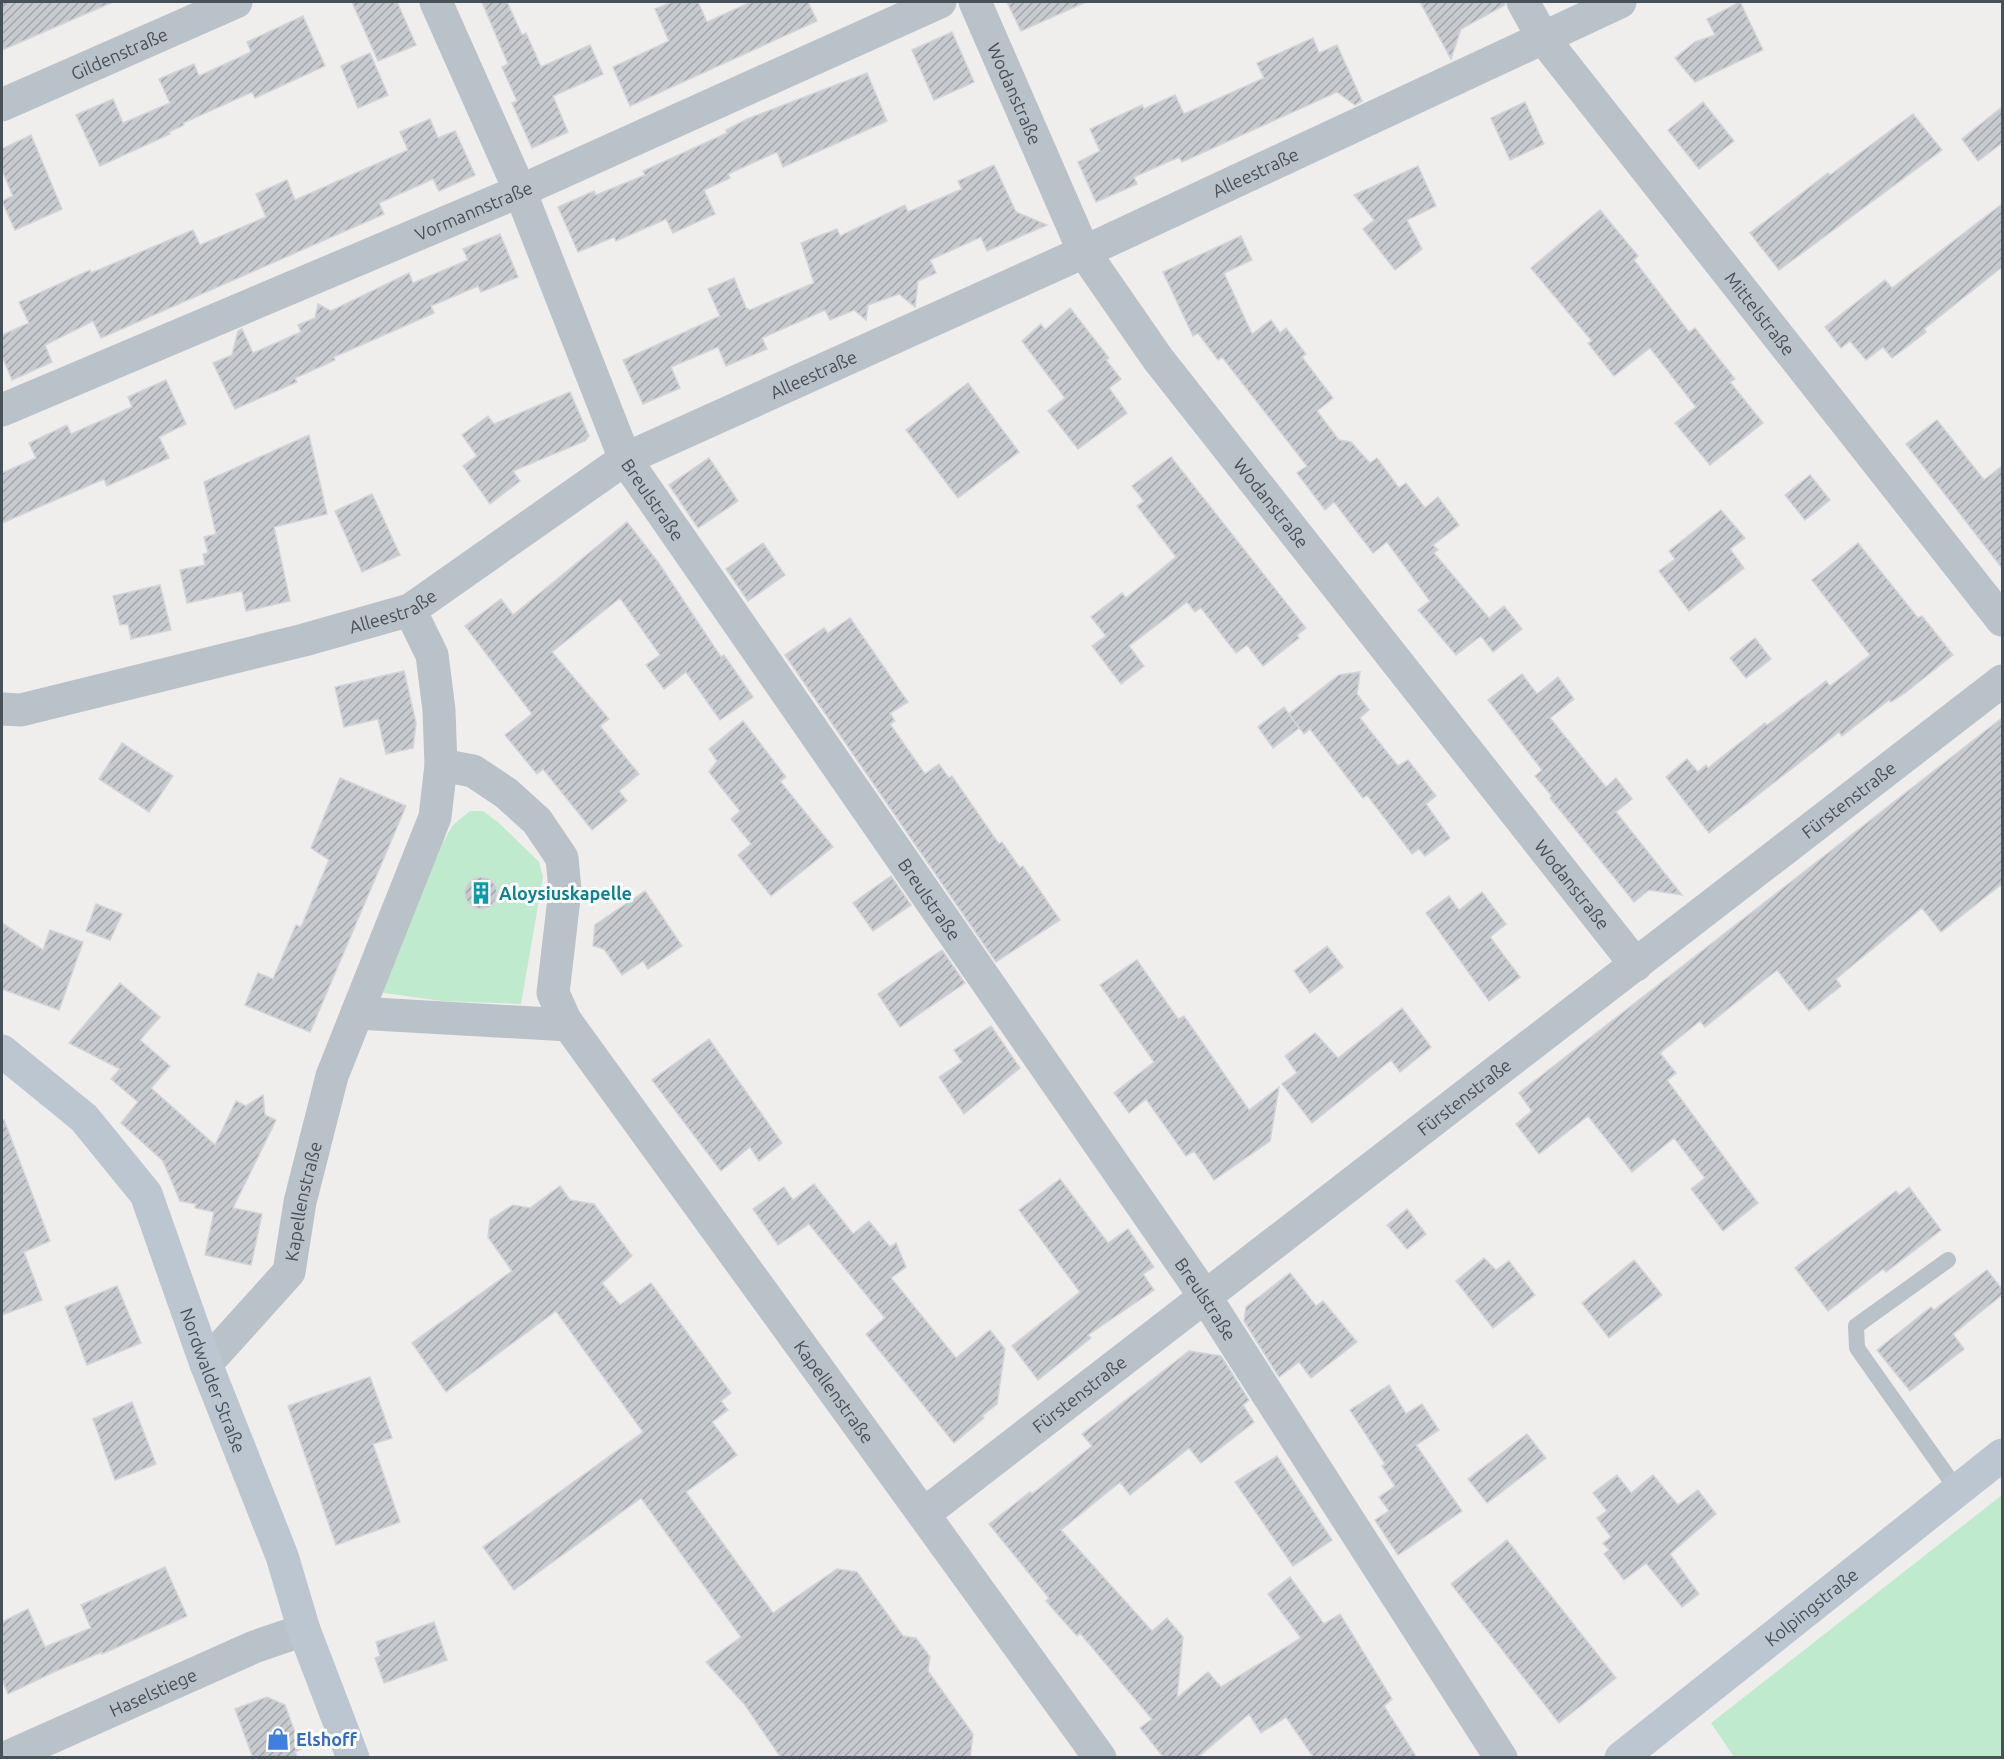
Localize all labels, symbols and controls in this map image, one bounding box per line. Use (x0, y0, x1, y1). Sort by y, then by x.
street label: Gildenstraße (68, 23, 171, 83)
street label: Wodanstraße (984, 40, 1046, 148)
street label: Alleestraße (1209, 143, 1302, 201)
street label: Vormannstraße (412, 177, 535, 244)
street label: Mittelstraße (1721, 268, 1799, 359)
street label: Alleestraße (767, 346, 860, 402)
street label: Wodanstraße (1230, 454, 1313, 552)
street label: Breulstraße (618, 455, 688, 544)
street label: Alleestraße (347, 585, 440, 637)
street label: Fürstenstraße (1798, 757, 1899, 842)
street label: Wodanstraße (1531, 836, 1614, 933)
street label: Breulstraße (895, 854, 965, 944)
building icon: Aloysiuskapelle (468, 880, 494, 906)
place label: Aloysiuskapelle (499, 883, 632, 903)
street label: Fürstenstraße (1413, 1054, 1515, 1139)
street label: Kapellenstraße (281, 1139, 325, 1263)
street label: Breulstraße (1171, 1254, 1240, 1344)
street label: Nordwalder Straße (177, 1305, 250, 1456)
street label: Kapellenstraße (790, 1336, 878, 1447)
street label: Fürstenstraße (1028, 1351, 1130, 1436)
street label: Kolpingstraße (1761, 1564, 1862, 1650)
street label: Haselstiege (106, 1664, 200, 1720)
shop icon: Elshoff (265, 1726, 291, 1752)
place label: Elshoff (296, 1729, 357, 1749)

